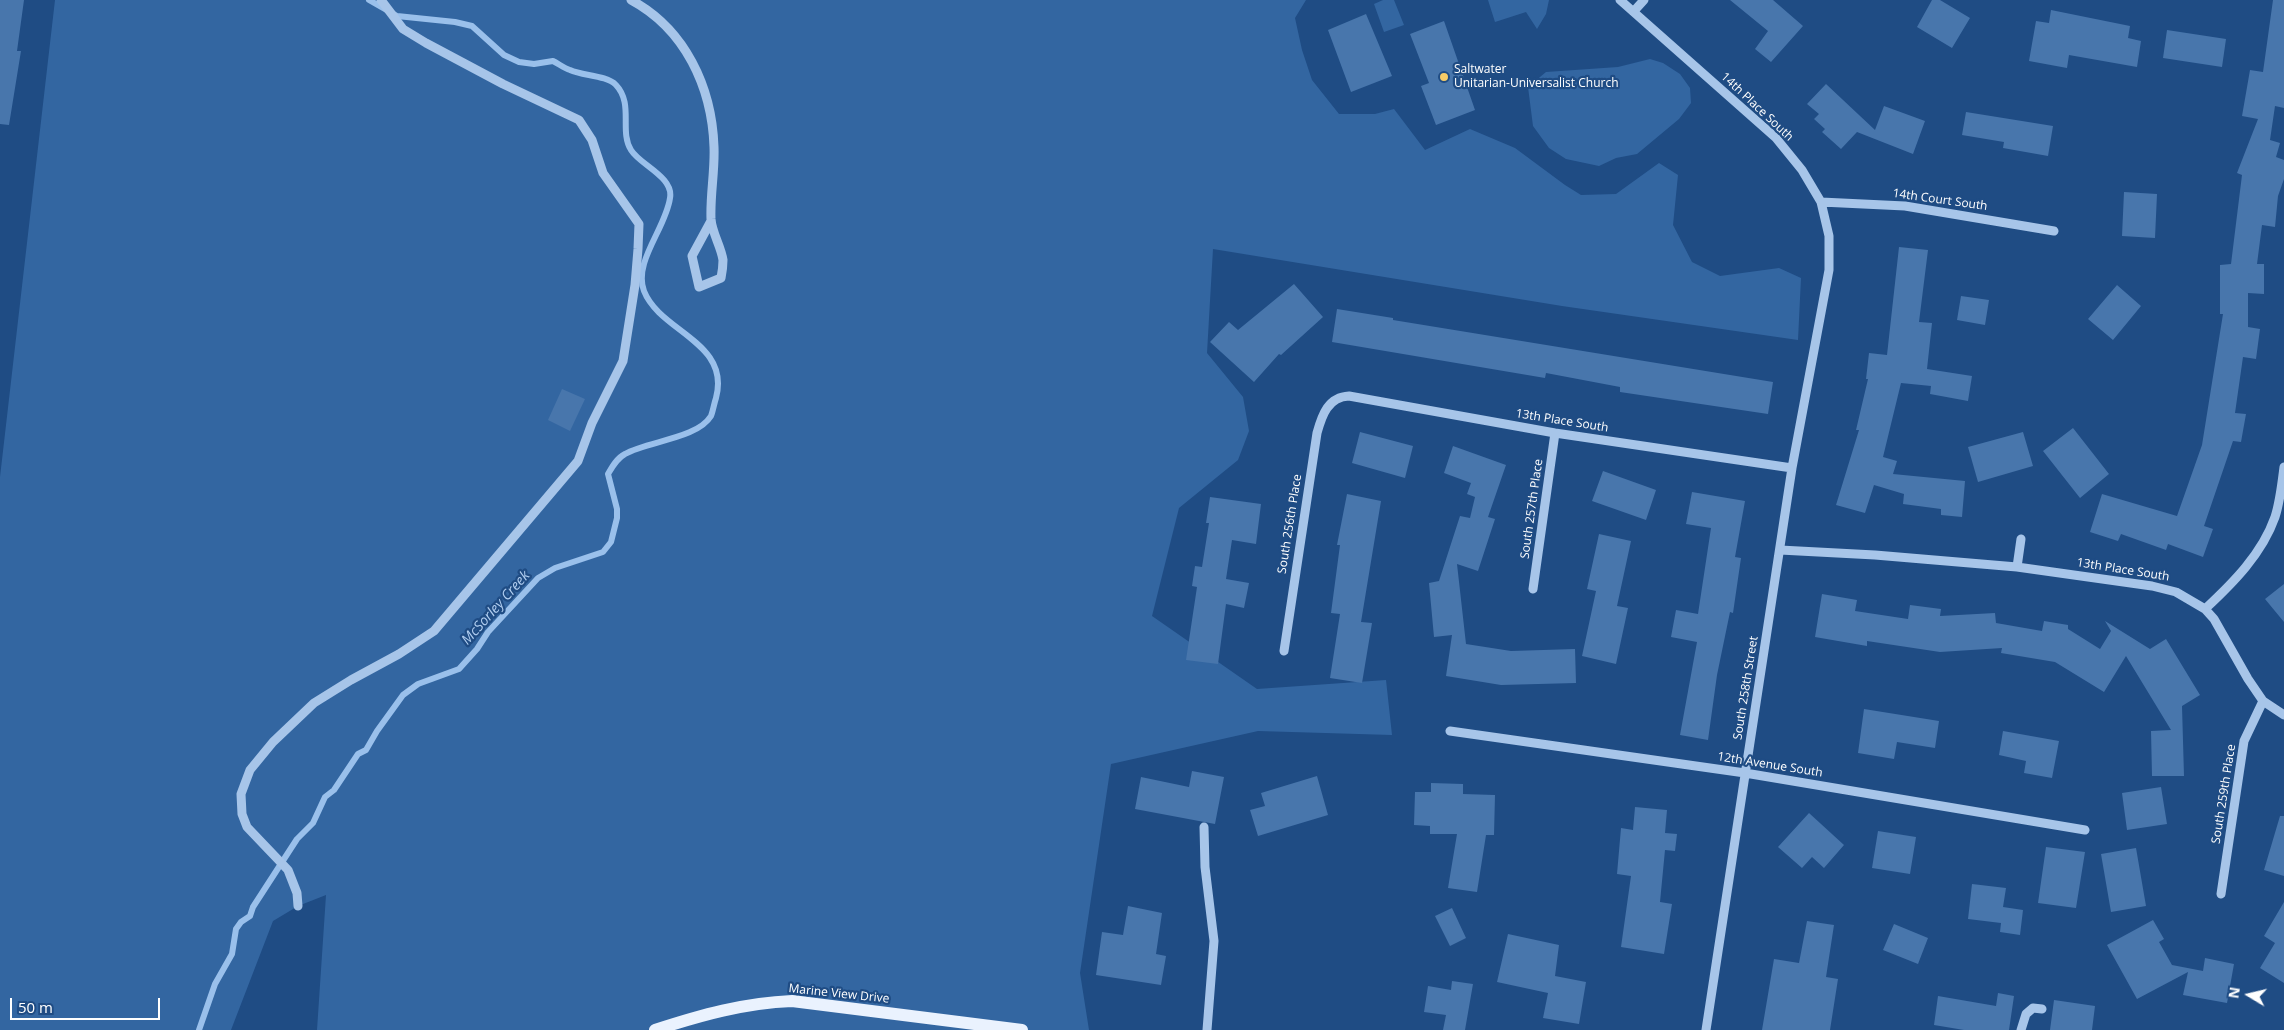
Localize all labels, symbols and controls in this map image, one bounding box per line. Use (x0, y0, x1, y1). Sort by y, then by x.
place label: Saltwater Unitarian-Universalist Church (1454, 63, 1619, 91)
street label: 14th Place South (1718, 70, 1796, 144)
marker: Saltwater Unitarian-Universalist Church (1438, 71, 1450, 83)
street label: 14th Court South (1892, 186, 1988, 214)
street label: 13th Place South (1515, 407, 1609, 435)
street label: South 257th Place (1518, 458, 1546, 560)
street label: South 256th Place (1275, 473, 1305, 575)
street label: 13th Place South (2076, 556, 2170, 584)
water label: McSorley Creek (458, 568, 534, 648)
street label: South 258th Street (1731, 635, 1761, 741)
street label: South 259th Place (2209, 743, 2239, 845)
street label: 12th Avenue South (1716, 750, 1824, 780)
north arrow (2224, 970, 2274, 1020)
street label: Marine View Drive (788, 982, 890, 1006)
text: N (2223, 985, 2244, 1000)
scale bar (12, 988, 162, 1020)
text: 50 m (18, 997, 53, 1017)

